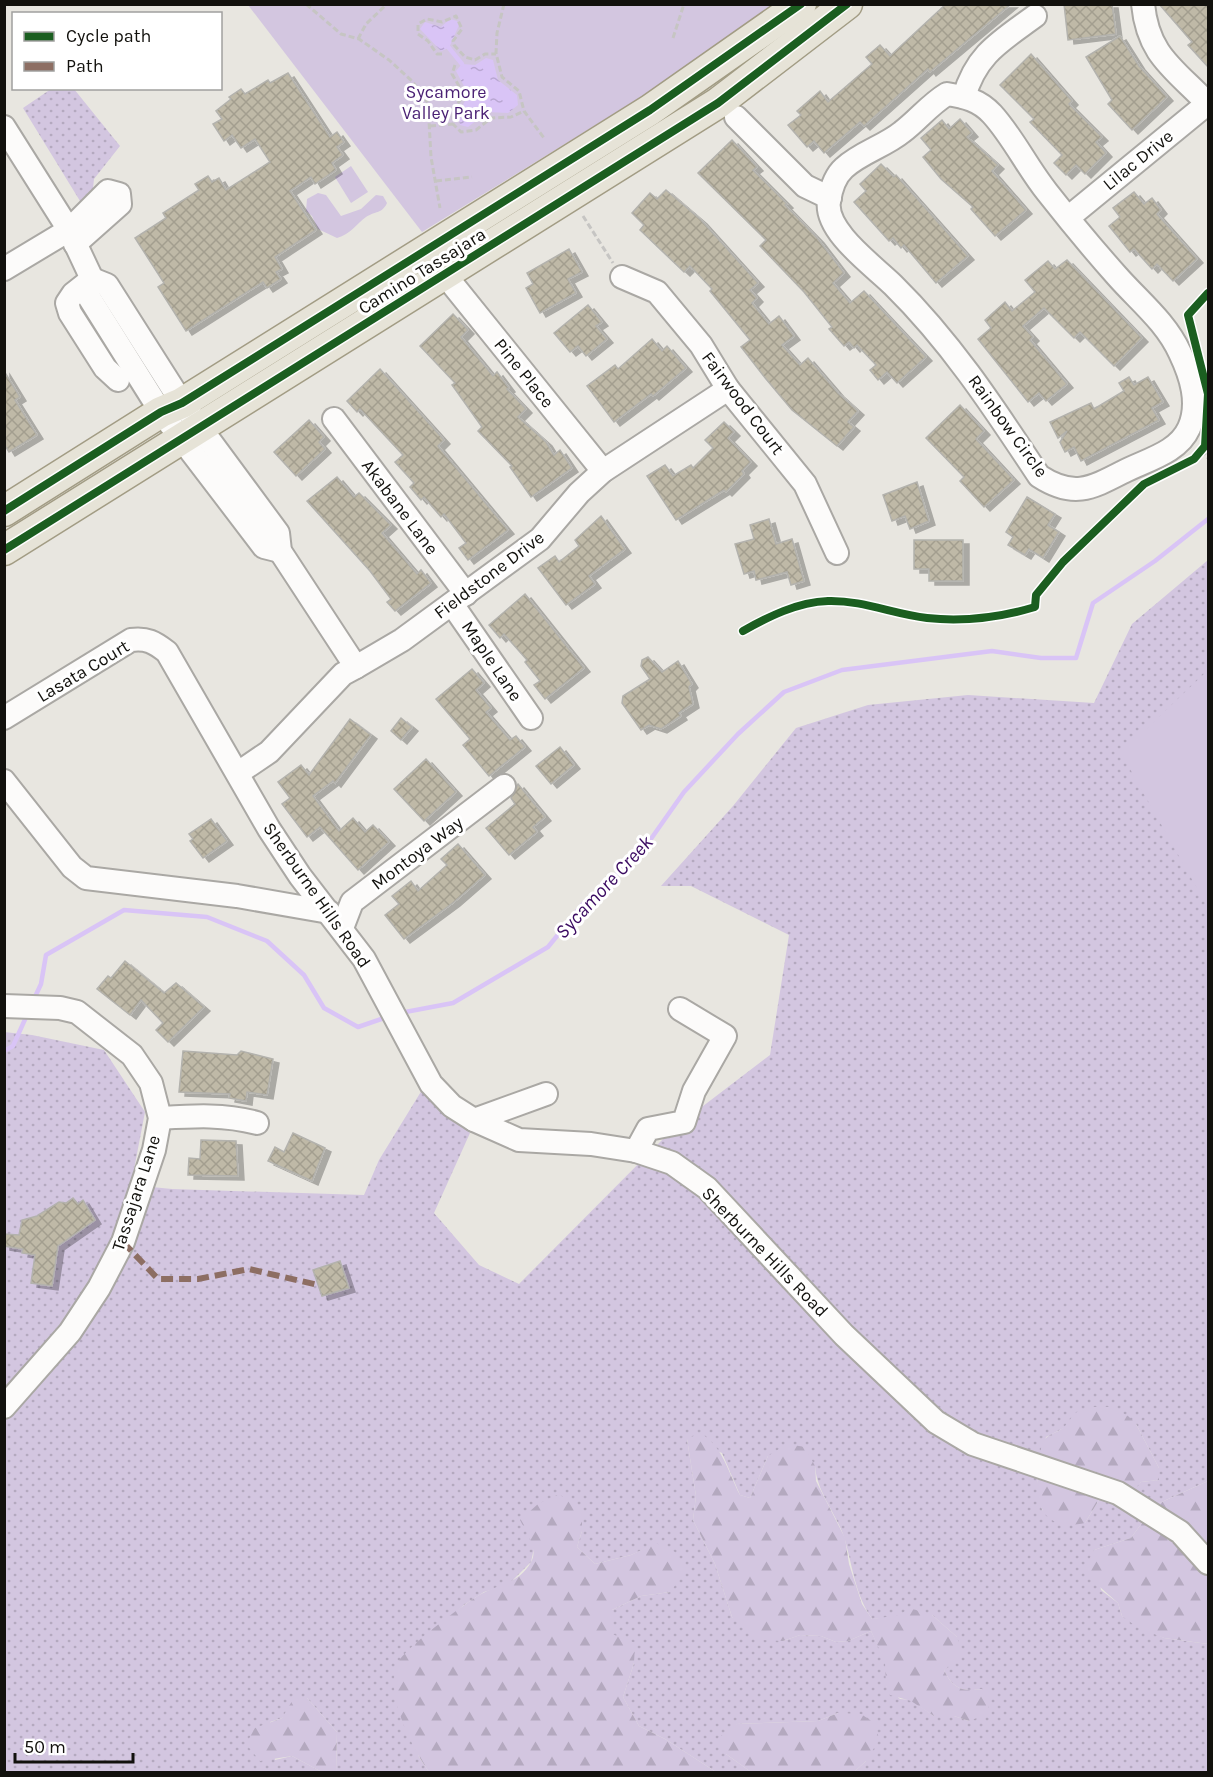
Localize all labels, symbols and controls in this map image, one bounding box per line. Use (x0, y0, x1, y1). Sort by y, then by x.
legend (12, 12, 222, 90)
text: Cycle path (66, 25, 151, 47)
text: Path (66, 55, 104, 77)
park label: Sycamore Valley Park (402, 81, 490, 124)
street label: Lilac Drive (1098, 125, 1178, 195)
street label: Camino Tassajara (354, 223, 490, 319)
street label: Pine Place (489, 334, 559, 412)
street label: Fairwood Court (697, 347, 789, 459)
street label: Rainbow Circle (963, 370, 1053, 482)
street label: Akabane Lane (357, 455, 443, 559)
street label: Fieldstone Drive (430, 526, 548, 624)
street label: Maple Lane (457, 616, 527, 706)
street label: Lasata Court (33, 635, 133, 707)
street label: Montoya Way (367, 811, 468, 895)
street label: Sherburne Hills Road (258, 818, 376, 972)
water label: Sycamore Creek (550, 830, 658, 943)
street label: Tassajara Lane (107, 1132, 165, 1254)
street label: Sherburne Hills Road (697, 1182, 833, 1322)
scale bar (15, 1726, 134, 1764)
text: 50 m (24, 1736, 66, 1758)

